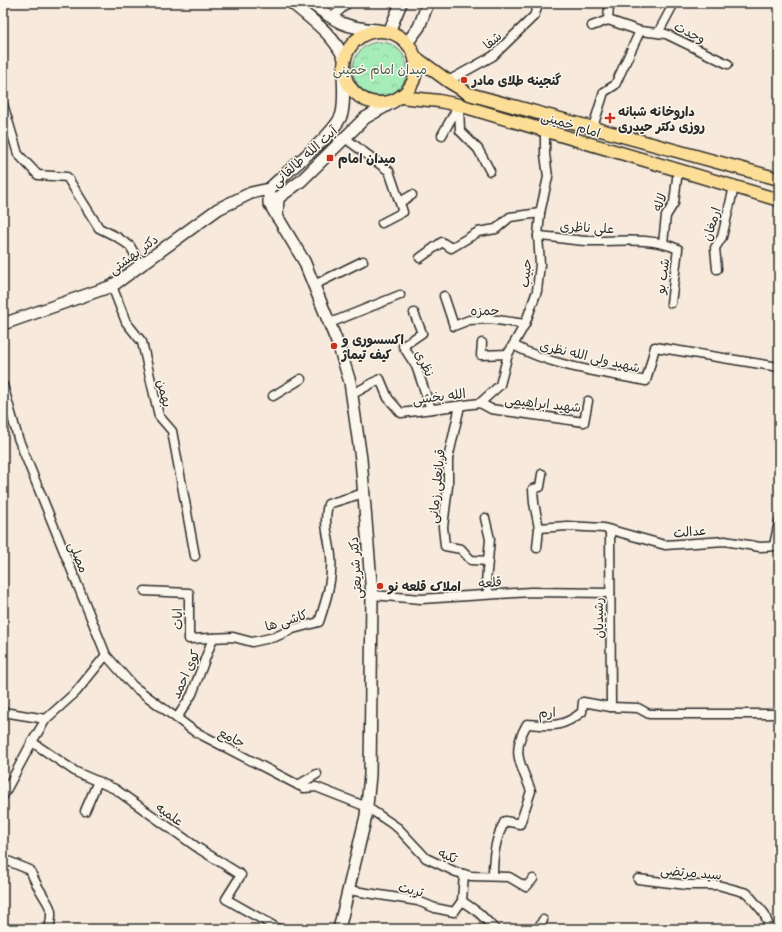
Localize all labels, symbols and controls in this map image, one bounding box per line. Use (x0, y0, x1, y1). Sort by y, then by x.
street label: وحدت (671, 18, 708, 48)
street label: شفا (480, 28, 506, 54)
park label: میدان امام خمینی (333, 62, 427, 80)
place label: گنجینه طلای مادر (471, 72, 561, 90)
marker: گنجینه طلای مادر (459, 75, 469, 85)
place label: داروخانه شبانه روزی دکتر حیدری (618, 104, 705, 136)
street label: امام خمینی (539, 108, 602, 143)
marker: داروخانه شبانه روزی دکتر حیدری (605, 113, 615, 123)
street label: آیت الله طالقانی (268, 122, 342, 191)
place label: میدان امام (338, 151, 396, 169)
marker: میدان امام (325, 153, 335, 163)
street label: لاله (649, 191, 672, 214)
street label: ارمغان (699, 205, 726, 244)
street label: علی ناظری (559, 219, 615, 238)
street label: دکتر بهشتی (106, 231, 162, 279)
street label: شب بو (652, 257, 674, 296)
street label: حبیب (517, 258, 536, 288)
street label: حمزه (470, 303, 500, 320)
place label: اکسسوری و کیف تیماژ (341, 332, 404, 364)
street label: شهید ولی الله نظری (538, 338, 642, 377)
marker: اکسسوری و کیف تیماژ (329, 341, 339, 351)
street label: نظری (410, 348, 437, 380)
street label: بهمن (152, 378, 175, 409)
street label: الله بخشی (412, 386, 467, 409)
street label: شهید ابراهیمی (504, 392, 582, 417)
street label: قربانعلی زمانی (425, 448, 450, 524)
street label: عدالت (673, 523, 708, 542)
street label: دکتر شریعتی (346, 536, 367, 600)
street label: مصلی (64, 539, 92, 576)
street label: قلعه (478, 574, 502, 593)
place label: املاک قلعه نو (387, 579, 461, 596)
marker: املاک قلعه نو (375, 581, 385, 591)
street label: رشیدیان (591, 597, 608, 639)
street label: کاشی ها (263, 607, 310, 636)
street label: ایات (170, 608, 187, 630)
street label: کوی احمد (168, 647, 205, 702)
street label: ارم (538, 705, 556, 723)
street label: جامع (215, 724, 248, 753)
street label: علمیه (152, 800, 186, 831)
street label: تکیه (435, 845, 460, 868)
street label: سید مرتضی (659, 862, 722, 885)
street label: تربت (396, 879, 425, 902)

